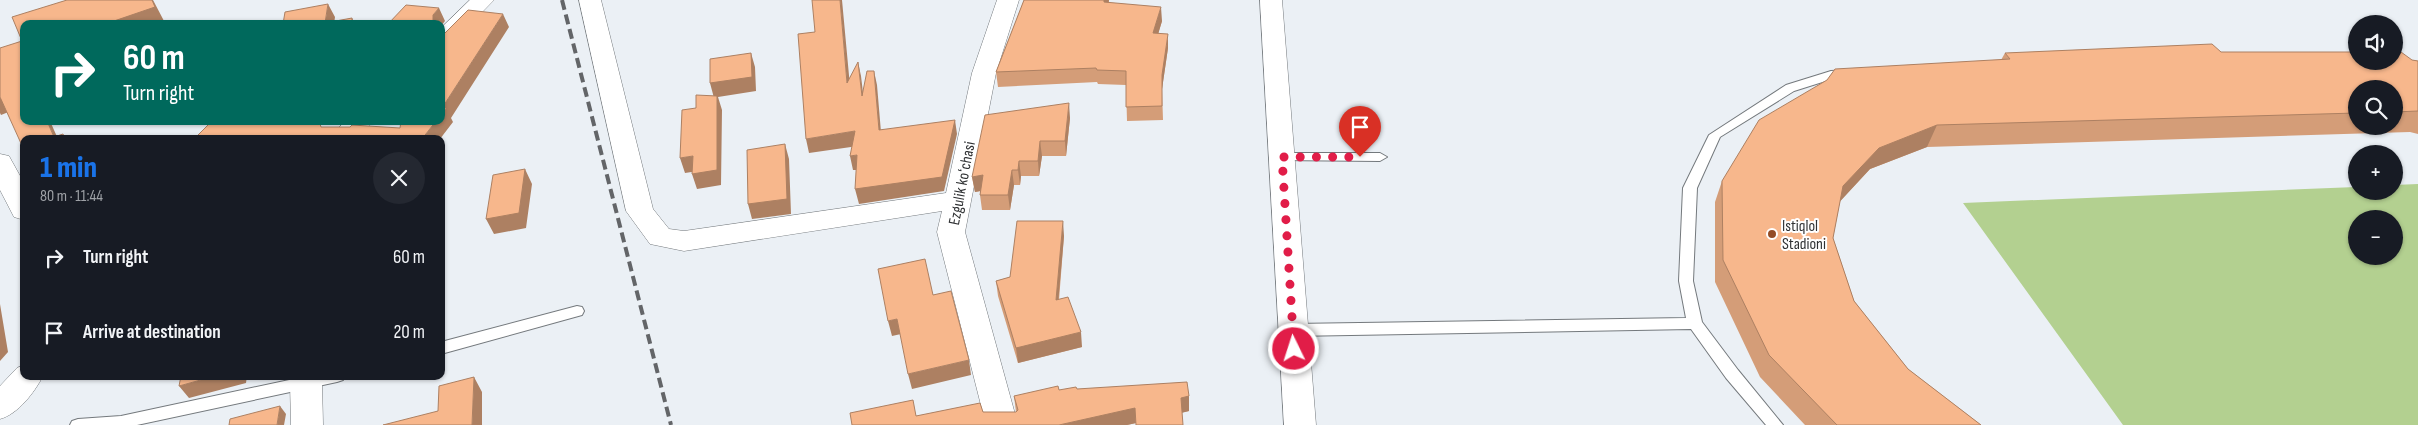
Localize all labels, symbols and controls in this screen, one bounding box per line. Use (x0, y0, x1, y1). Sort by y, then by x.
map controls (2348, 15, 2403, 265)
button: sound (2348, 15, 2403, 70)
text: 60 m (123, 37, 185, 80)
icon: right (40, 40, 105, 105)
text: Turn right (123, 80, 194, 107)
button: search (2348, 80, 2403, 135)
pin (1339, 106, 1381, 157)
icon: arrive (1346, 113, 1374, 141)
street label: Ezgulik koʻchasi (945, 140, 980, 227)
button: + (2348, 145, 2403, 200)
text: 1 min (40, 150, 97, 186)
button: close (373, 152, 425, 204)
text: 80 m · 11:44 (40, 187, 103, 206)
button: − (2348, 210, 2403, 265)
place label: Istiqlol Stadioni (1782, 217, 1826, 254)
marker: Istiqlol Stadioni (1766, 228, 1778, 240)
icon: right (40, 244, 68, 272)
text: Turn right (83, 246, 148, 269)
text: 60 m (393, 246, 425, 269)
icon: arrive (40, 319, 68, 347)
text: Arrive at destination (83, 321, 221, 344)
text: 20 m (393, 321, 425, 344)
position arrow (1267, 322, 1319, 374)

